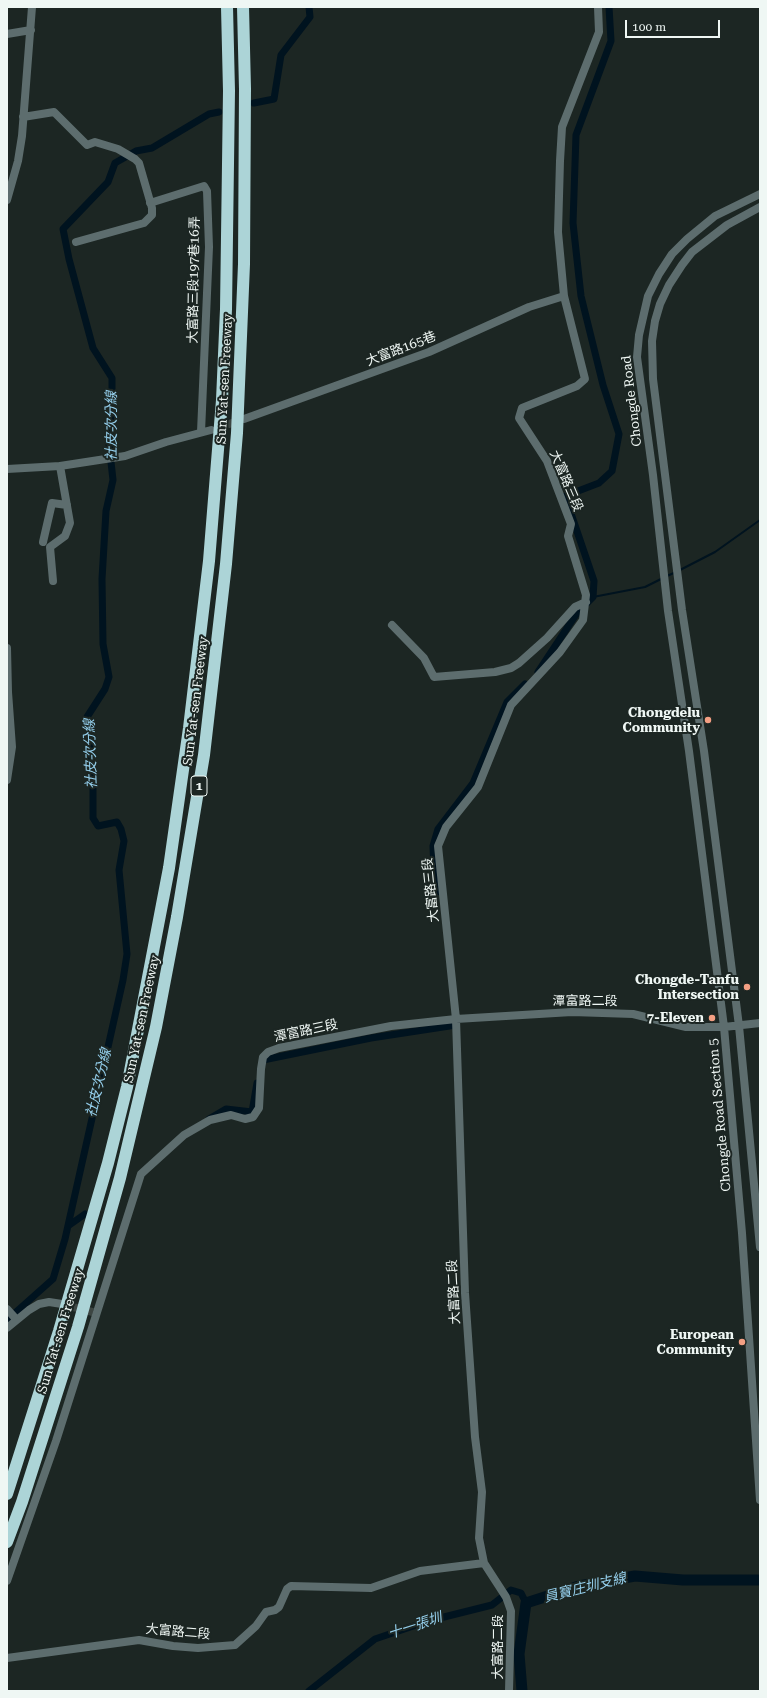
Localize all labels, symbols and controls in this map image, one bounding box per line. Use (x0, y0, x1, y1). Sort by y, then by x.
scale bar (627, 12, 722, 38)
text: 100 m (632, 20, 666, 34)
street label: 大富路三段197巷16弄 (185, 216, 203, 344)
street label: Sun Yat-sen Freeway (214, 314, 236, 444)
street label: 大富路165巷 (364, 328, 438, 370)
street label: Chongde Road (619, 354, 645, 448)
water label: 社皮次分線 (104, 391, 120, 461)
street label: 大富路三段 (546, 448, 586, 514)
street label: Sun Yat-sen Freeway (180, 635, 212, 767)
place label: Chongdelu Community (622, 705, 700, 736)
marker: Chongdelu Community (703, 715, 713, 725)
water label: 社皮次分線 (81, 719, 101, 789)
road number: 1 (191, 776, 207, 796)
street label: 大富路三段 (420, 857, 442, 923)
street label: Sun Yat-sen Freeway (121, 954, 163, 1084)
place label: Chongde-Tanfu Intersection (635, 972, 739, 1003)
marker: Chongde-Tanfu Intersection (742, 982, 752, 992)
street label: 潭富路二段 (553, 993, 617, 1009)
place label: 7-Eleven (647, 1010, 704, 1026)
marker: 7-Eleven (707, 1013, 717, 1023)
street label: 潭富路三段 (273, 1017, 339, 1045)
street label: Chongde Road Section 5 (706, 1038, 734, 1192)
water label: 社皮次分線 (83, 1047, 115, 1119)
street label: 大富路二段 (445, 1259, 463, 1325)
street label: Sun Yat-sen Freeway (34, 1266, 88, 1396)
place label: European Community (656, 1327, 734, 1358)
marker: European Community (737, 1337, 747, 1347)
water label: 員寶庄圳支線 (542, 1570, 628, 1606)
water label: 十一張圳 (386, 1609, 444, 1643)
street label: 大富路二段 (490, 1615, 506, 1679)
street label: 大富路二段 (145, 1621, 211, 1643)

